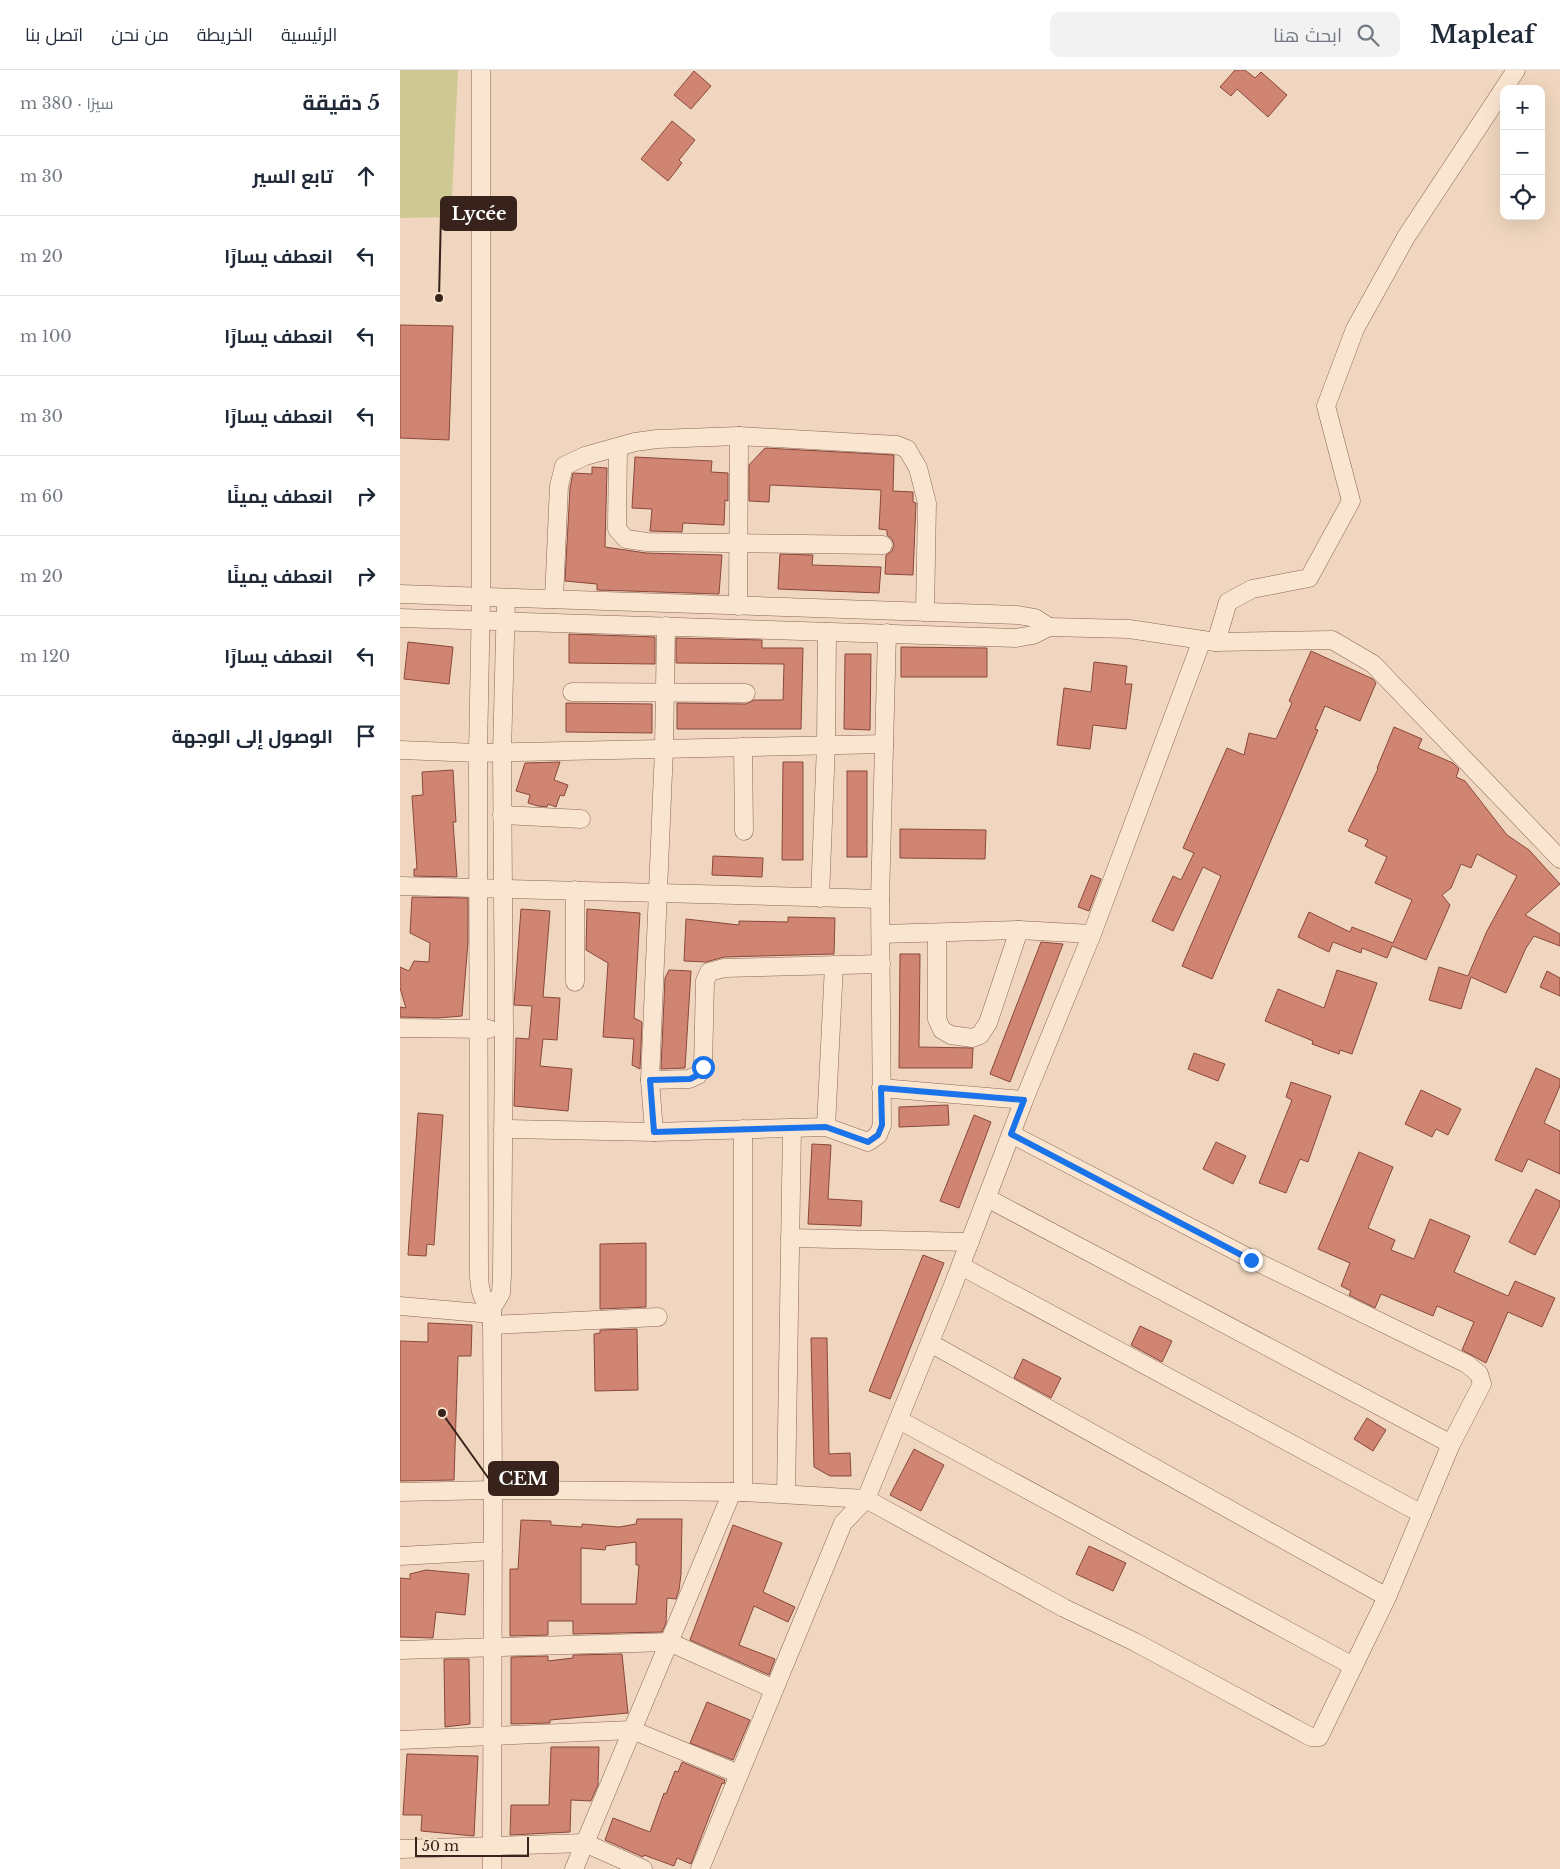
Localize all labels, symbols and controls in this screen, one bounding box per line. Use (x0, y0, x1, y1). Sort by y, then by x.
search box (1050, 12, 1400, 57)
text: Mapleaf (1430, 20, 1535, 49)
icon: search (1354, 21, 1382, 49)
text: اتصل بنا (25, 24, 83, 46)
text: من نحن (111, 24, 169, 46)
text: الخريطة (197, 24, 253, 46)
text: الرئيسية (281, 24, 337, 46)
text: ابحث هنا (1273, 24, 1342, 47)
map controls (1500, 85, 1545, 220)
button: + (1500, 85, 1545, 130)
text: 5 دقيقة (303, 90, 380, 116)
text: سيرًا · 380 m (20, 93, 114, 113)
button: − (1500, 130, 1545, 175)
icon: ahead (352, 162, 380, 190)
text: تابع السير (252, 165, 333, 188)
text: 30 m (20, 166, 63, 186)
button: locate (1500, 175, 1545, 220)
callout: Lycée (441, 197, 516, 230)
text: Lycée (451, 203, 507, 225)
icon: left (352, 242, 380, 270)
text: انعطف يسارًا (224, 245, 333, 268)
text: 20 m (20, 246, 63, 266)
icon: left (352, 322, 380, 350)
text: انعطف يسارًا (224, 325, 333, 348)
text: 100 m (20, 326, 72, 346)
icon: left (352, 402, 380, 430)
text: انعطف يسارًا (224, 405, 333, 428)
text: 30 m (20, 406, 63, 426)
icon: right (352, 482, 380, 510)
text: انعطف يمينًا (227, 485, 333, 508)
text: 60 m (20, 486, 63, 506)
icon: right (352, 562, 380, 590)
text: انعطف يمينًا (227, 565, 333, 588)
text: 20 m (20, 566, 63, 586)
icon: left (352, 642, 380, 670)
text: انعطف يسارًا (224, 645, 333, 668)
text: 120 m (20, 646, 70, 666)
icon: arrive (352, 722, 380, 750)
text: الوصول إلى الوجهة (172, 725, 333, 748)
route start (692, 1056, 715, 1079)
route end (1240, 1249, 1263, 1272)
callout: CEM (489, 1462, 558, 1495)
text: CEM (498, 1468, 548, 1490)
scale bar (415, 1834, 529, 1857)
text: 50 m (422, 1837, 459, 1855)

